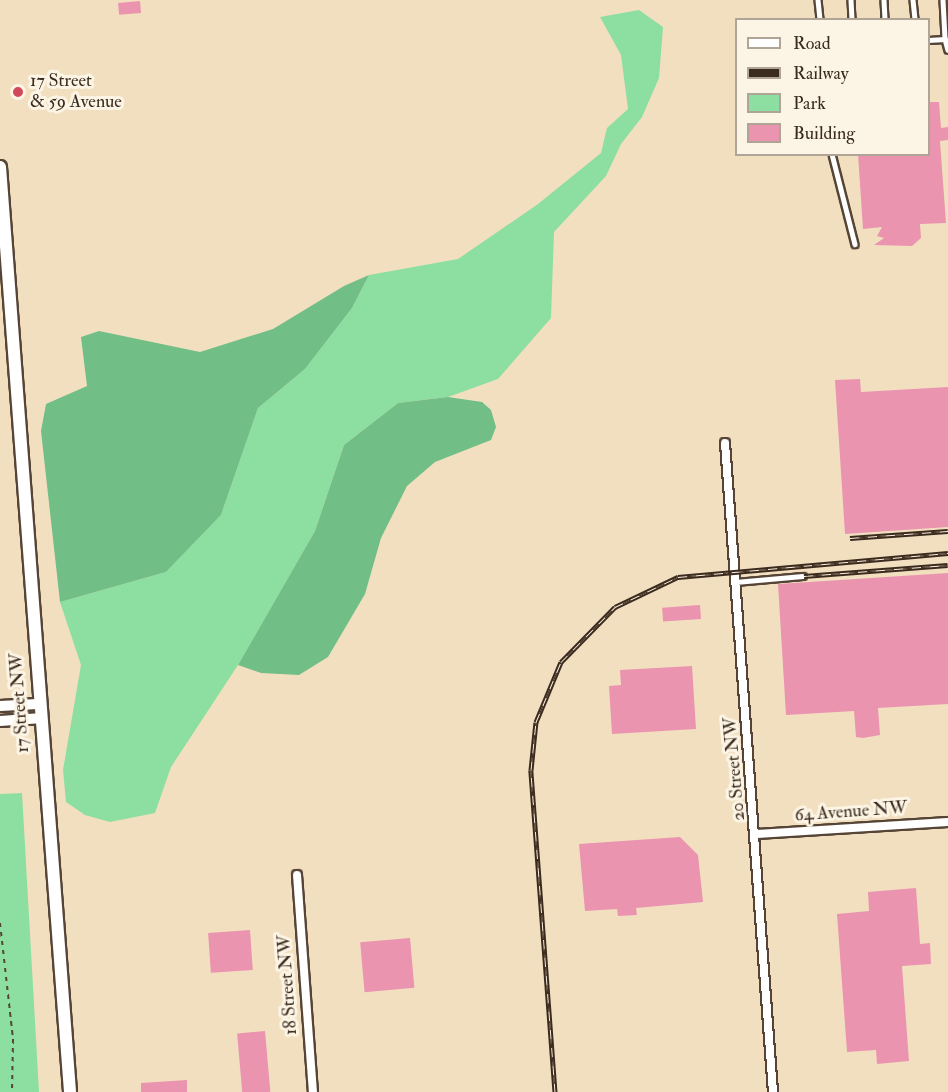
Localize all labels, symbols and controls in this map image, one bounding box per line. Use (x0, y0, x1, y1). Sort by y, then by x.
legend (735, 18, 930, 156)
text: Road (793, 32, 831, 55)
text: Railway (793, 62, 849, 85)
place label: 17 Street & 59 Avenue (30, 71, 122, 113)
marker: 17 Street & 59 Avenue (11, 85, 25, 99)
text: Park (793, 92, 826, 115)
text: Building (793, 122, 855, 145)
street label: 17 Street NW (6, 652, 34, 754)
street label: 20 Street NW (720, 716, 750, 822)
street label: 64 Avenue NW (794, 797, 908, 827)
street label: 18 Street NW (274, 934, 302, 1036)

